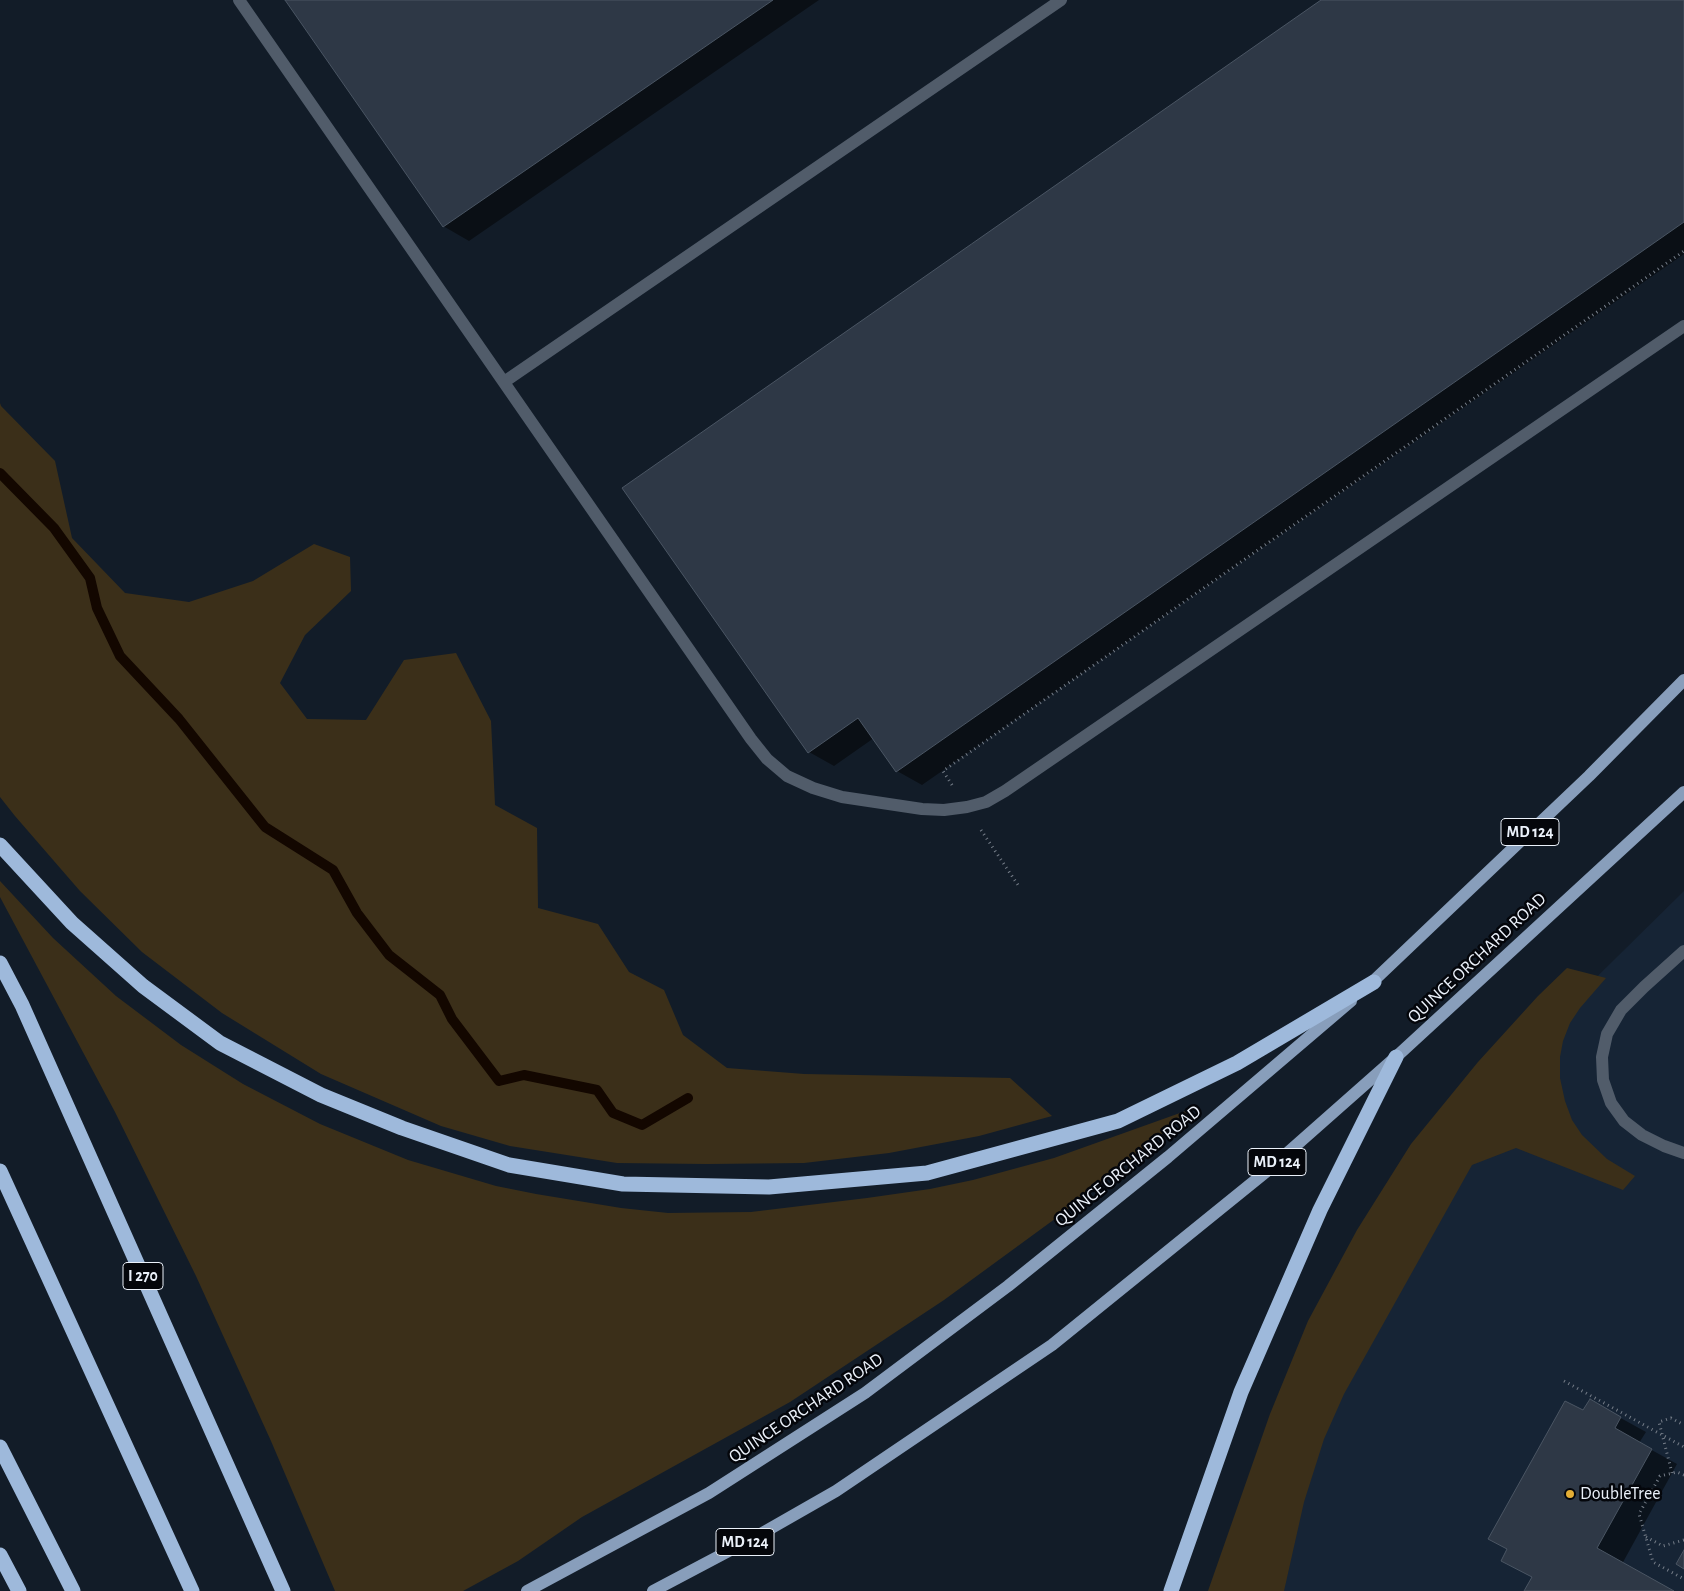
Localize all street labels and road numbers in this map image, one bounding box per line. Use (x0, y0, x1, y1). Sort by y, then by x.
road number: MD 124 (1501, 819, 1559, 846)
street label: QUINCE ORCHARD ROAD (1403, 888, 1551, 1028)
street label: QUINCE ORCHARD ROAD (1051, 1100, 1205, 1232)
road number: MD 124 (1248, 1148, 1306, 1176)
road number: I 270 (123, 1262, 163, 1290)
street label: QUINCE ORCHARD ROAD (725, 1348, 887, 1468)
road number: MD 124 (716, 1528, 774, 1555)

